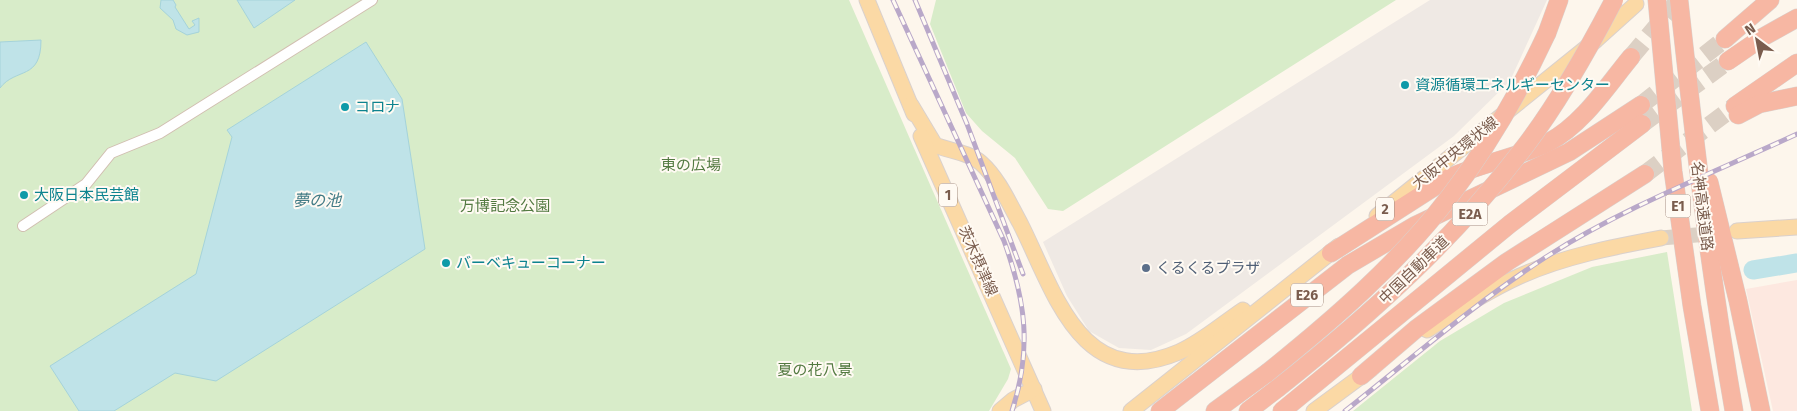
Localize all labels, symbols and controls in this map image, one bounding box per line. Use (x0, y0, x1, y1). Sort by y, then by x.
north arrow (1732, 15, 1782, 65)
text: N (1742, 20, 1759, 39)
place label: 資源循環エネルギーセンター (1415, 76, 1610, 94)
marker: 資源循環エネルギーセンター (1399, 79, 1411, 91)
place label: コロナ (355, 98, 400, 116)
marker: コロナ (339, 101, 351, 113)
street label: 大阪中央環状線 (1409, 113, 1501, 193)
park label: 東の広場 (661, 156, 721, 174)
street label: 名神高速道路 (1688, 160, 1716, 252)
road number: 1 (939, 184, 957, 206)
place label: 大阪日本民芸館 (34, 186, 139, 204)
marker: 大阪日本民芸館 (18, 189, 30, 201)
water label: 夢の池 (293, 191, 343, 210)
road number: E1 (1666, 195, 1690, 218)
park label: 万博記念公園 (460, 197, 550, 215)
road number: 2 (1376, 198, 1394, 220)
road number: E2A (1452, 202, 1488, 225)
street label: 茨木摂津線 (955, 223, 1001, 299)
street label: 中国自動車道 (1375, 232, 1453, 308)
place label: バーベキューコーナー (456, 254, 606, 272)
marker: バーベキューコーナー (440, 257, 452, 269)
place label: くるくるプラザ (1156, 259, 1260, 277)
marker: くるくるプラザ (1140, 262, 1152, 274)
road number: E26 (1291, 284, 1323, 306)
park label: 夏の花八景 (777, 361, 853, 379)

